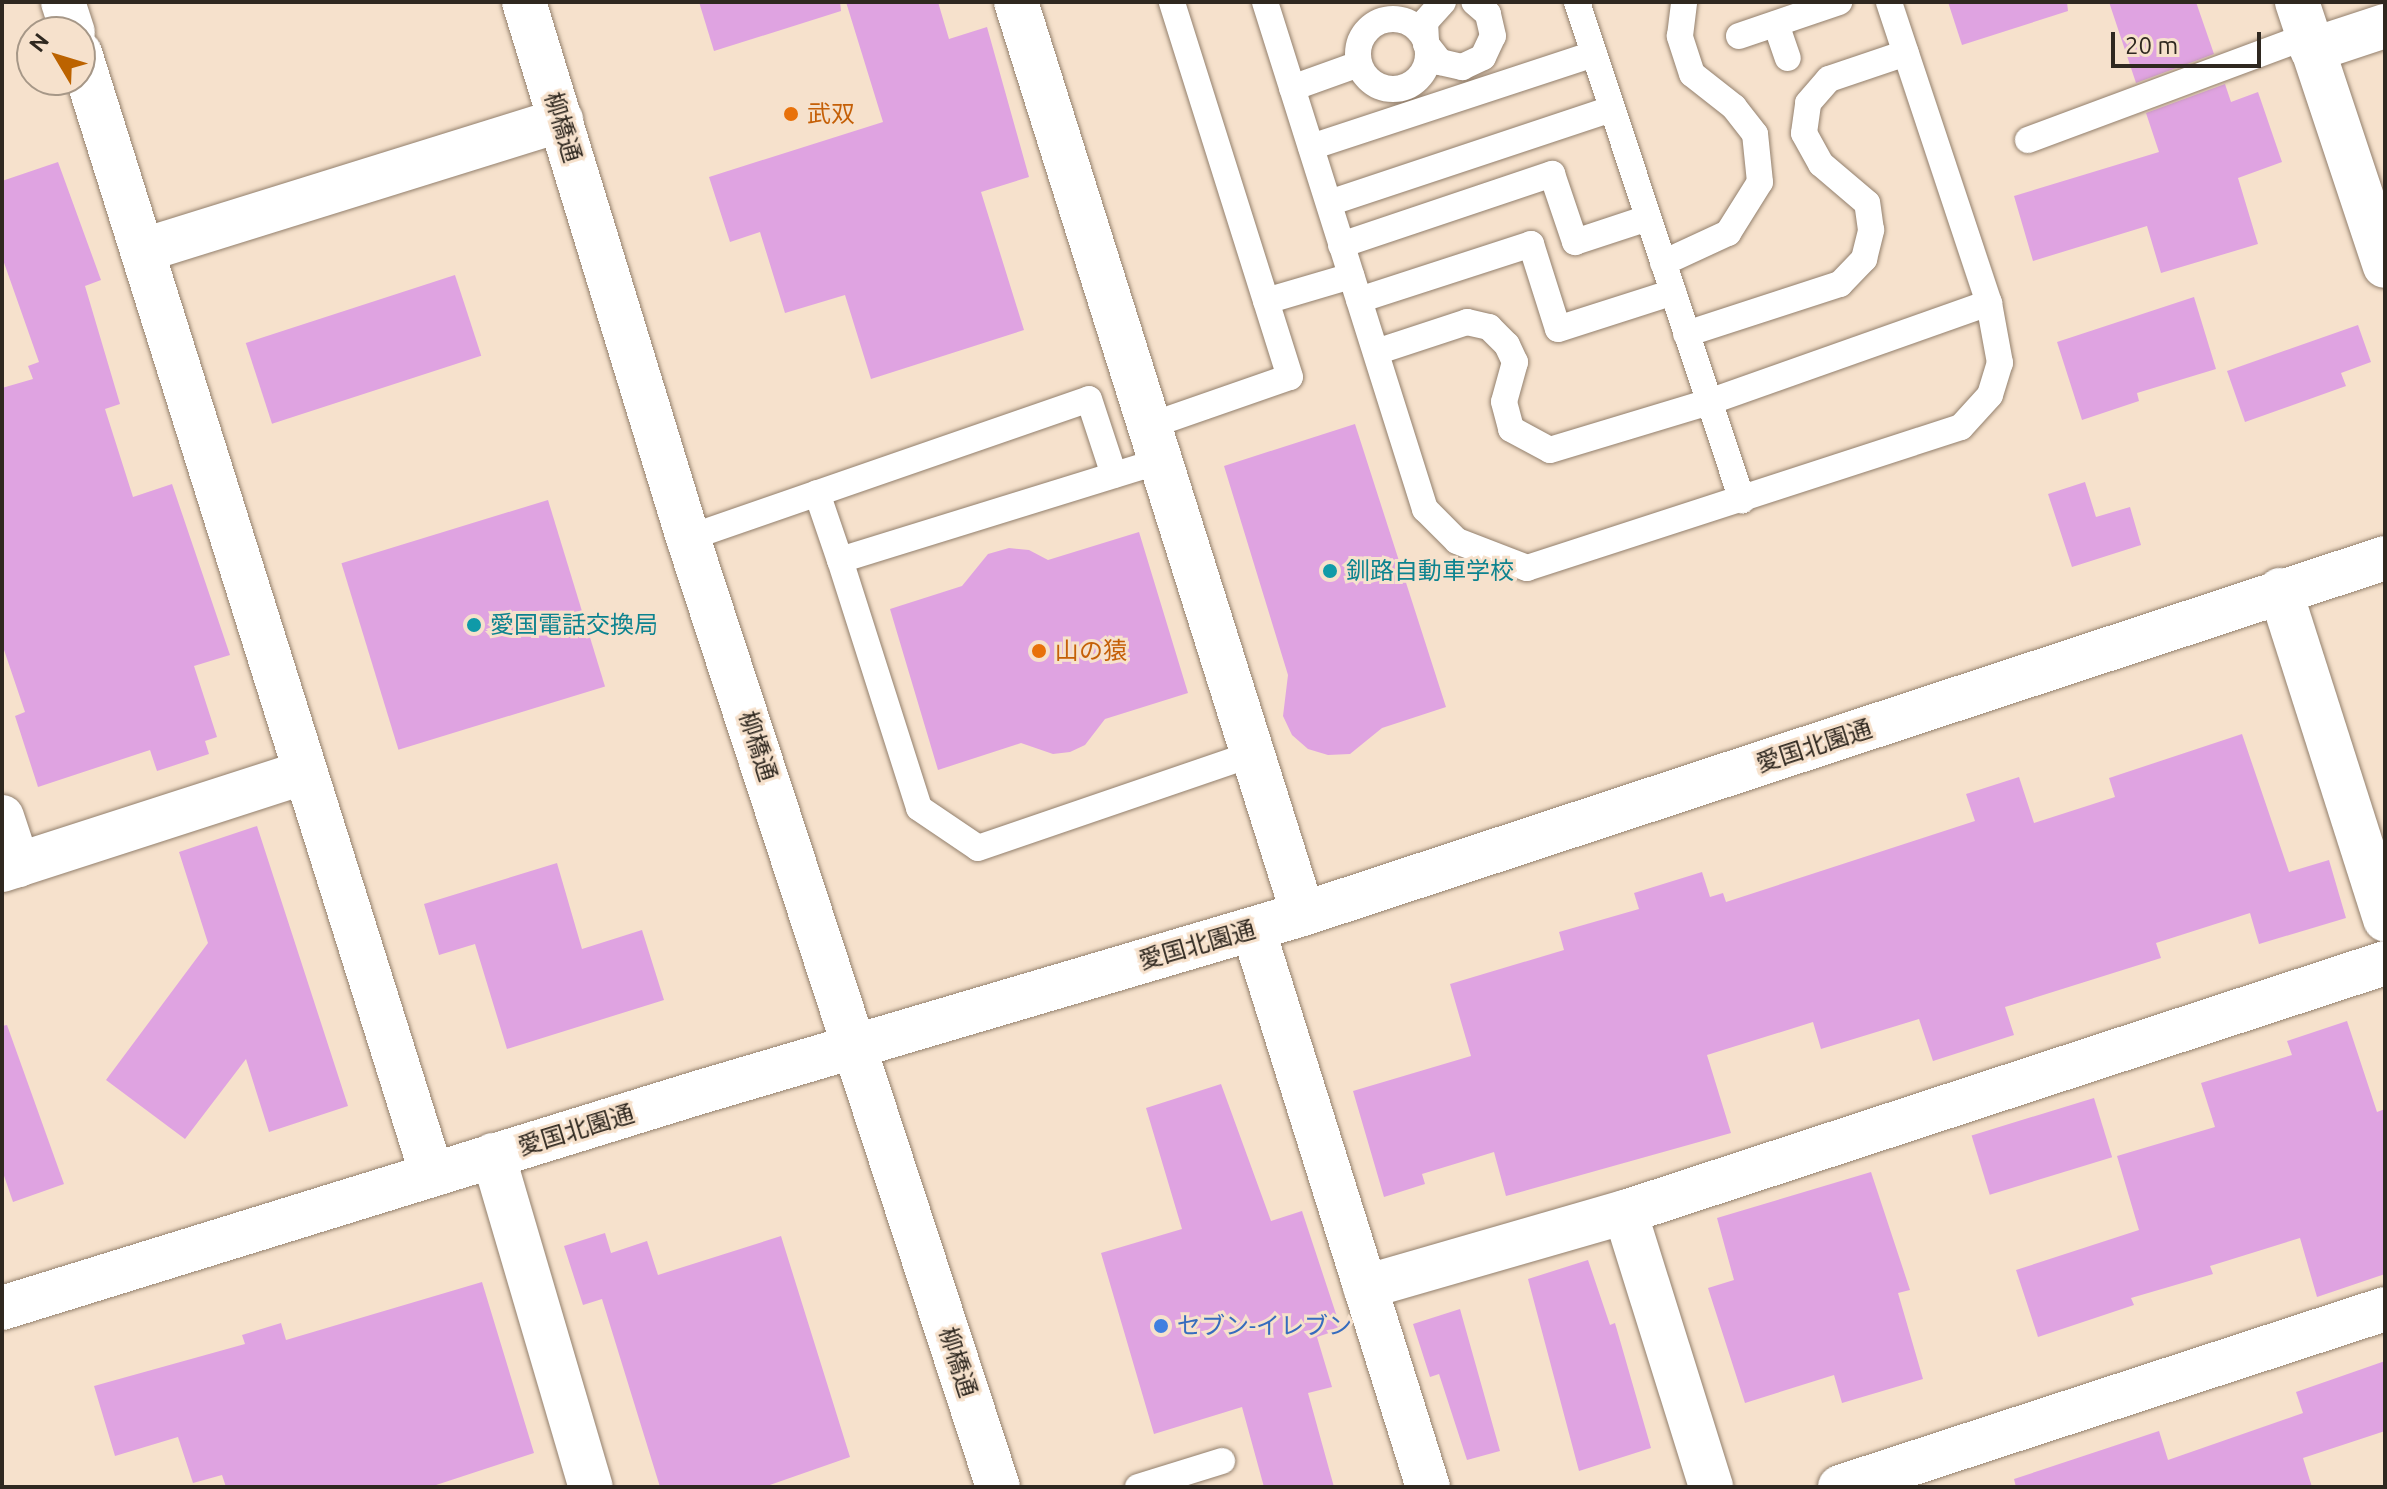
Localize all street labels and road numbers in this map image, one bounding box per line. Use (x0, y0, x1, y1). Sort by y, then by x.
street label: 柳橋通 (539, 88, 587, 166)
street label: 柳橋通 (733, 707, 783, 785)
street label: 愛国北園通 (1752, 714, 1876, 778)
street label: 愛国北園通 (1135, 915, 1259, 975)
street label: 愛国北園通 (514, 1099, 638, 1161)
street label: 柳橋通 (933, 1323, 983, 1401)

